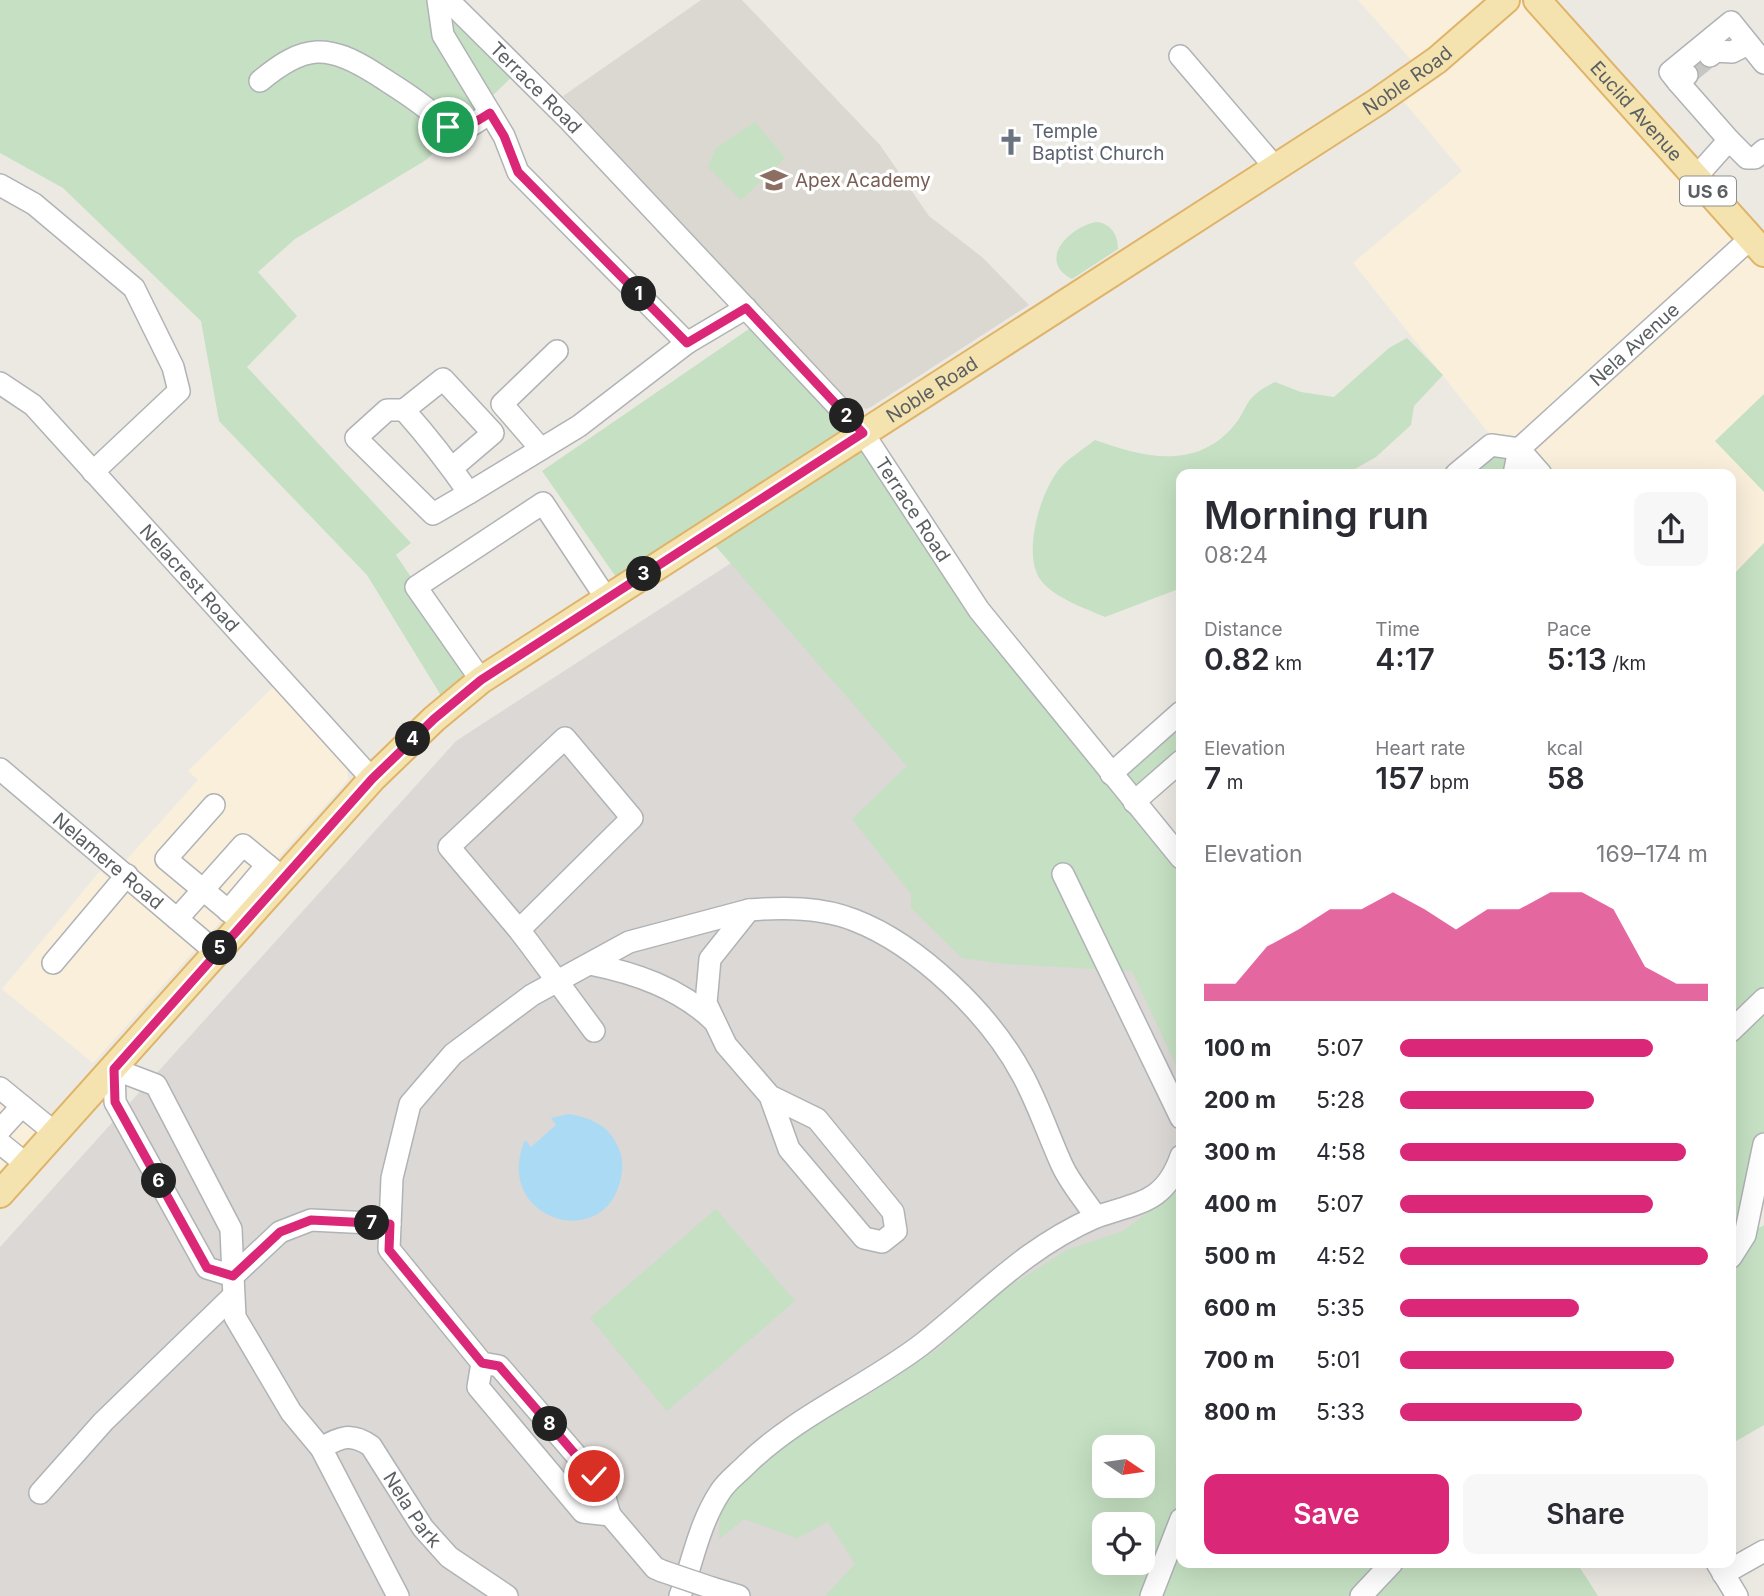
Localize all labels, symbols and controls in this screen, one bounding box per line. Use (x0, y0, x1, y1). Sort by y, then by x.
street label: Terrace Road (485, 37, 587, 138)
street label: Noble Road (1358, 41, 1457, 120)
street label: Euclid Avenue (1586, 56, 1687, 166)
pin (418, 97, 478, 157)
icon: arrive (429, 108, 467, 146)
place label: Temple Baptist Church (1032, 120, 1164, 165)
church icon: Temple Baptist Church (996, 127, 1026, 157)
school or university icon: Apex Academy (759, 165, 789, 195)
place label: Apex Academy (795, 169, 931, 192)
road number: US 6 (1680, 176, 1736, 206)
pin: 1 (622, 276, 656, 312)
text: 1 (634, 282, 643, 305)
street label: Nela Avenue (1585, 298, 1684, 391)
street label: Noble Road (882, 351, 982, 427)
pin: 2 (830, 398, 864, 434)
text: 2 (841, 404, 852, 427)
street label: Terrace Road (870, 453, 956, 566)
text: Morning run (1204, 492, 1429, 538)
button: share (1634, 492, 1708, 566)
street label: Nelacrest Road (135, 519, 244, 636)
text: 08:24 (1204, 541, 1268, 569)
pin: 3 (626, 556, 662, 592)
text: 3 (637, 562, 650, 585)
text: Distance (1204, 618, 1282, 641)
text: Time (1375, 618, 1420, 641)
text: Pace (1547, 618, 1591, 641)
text: 0.82 (1204, 641, 1270, 677)
text: 4:17 (1375, 641, 1435, 677)
text: 5:13 (1547, 641, 1607, 677)
text: km (1270, 652, 1302, 675)
text: /km (1607, 652, 1646, 675)
pin: 4 (396, 722, 430, 756)
text: 4 (406, 727, 419, 750)
text: Elevation (1204, 737, 1285, 760)
text: Heart rate (1375, 737, 1465, 760)
text: kcal (1547, 737, 1583, 760)
text: 7 (1204, 760, 1221, 796)
text: 157 (1375, 760, 1424, 796)
text: 58 (1547, 760, 1585, 796)
text: m (1221, 771, 1243, 794)
text: bpm (1424, 771, 1469, 794)
street label: Nelamere Road (48, 808, 168, 914)
text: Elevation (1204, 840, 1303, 868)
text: 169–174 m (1596, 840, 1708, 868)
pin: 5 (202, 930, 238, 965)
text: 5 (213, 936, 226, 959)
text: 100 m (1204, 1034, 1271, 1062)
text: 5:07 (1316, 1034, 1364, 1062)
text: 200 m (1204, 1086, 1276, 1114)
text: 5:28 (1316, 1086, 1365, 1114)
text: 300 m (1204, 1138, 1276, 1166)
text: 4:58 (1316, 1138, 1366, 1166)
pin: 6 (142, 1164, 176, 1198)
text: 6 (152, 1169, 165, 1192)
text: 400 m (1204, 1190, 1277, 1218)
text: 5:07 (1316, 1190, 1364, 1218)
pin: 7 (354, 1206, 390, 1240)
text: 7 (366, 1211, 377, 1234)
text: 500 m (1204, 1242, 1276, 1270)
text: 4:52 (1316, 1242, 1366, 1270)
text: 600 m (1204, 1294, 1276, 1322)
text: 5:35 (1316, 1294, 1365, 1322)
text: 700 m (1204, 1346, 1274, 1374)
text: 5:01 (1316, 1346, 1360, 1374)
text: 800 m (1204, 1398, 1276, 1426)
text: 5:33 (1316, 1398, 1365, 1426)
pin: 8 (532, 1406, 568, 1442)
text: 8 (543, 1412, 556, 1435)
north arrow (1092, 1435, 1155, 1498)
map controls (1092, 1435, 1155, 1575)
pin (564, 1446, 624, 1506)
icon: check (575, 1457, 613, 1495)
street label: Nela Park (379, 1467, 447, 1553)
button: Save (1204, 1474, 1449, 1554)
button: Share (1463, 1474, 1708, 1554)
button: locate (1092, 1512, 1155, 1575)

